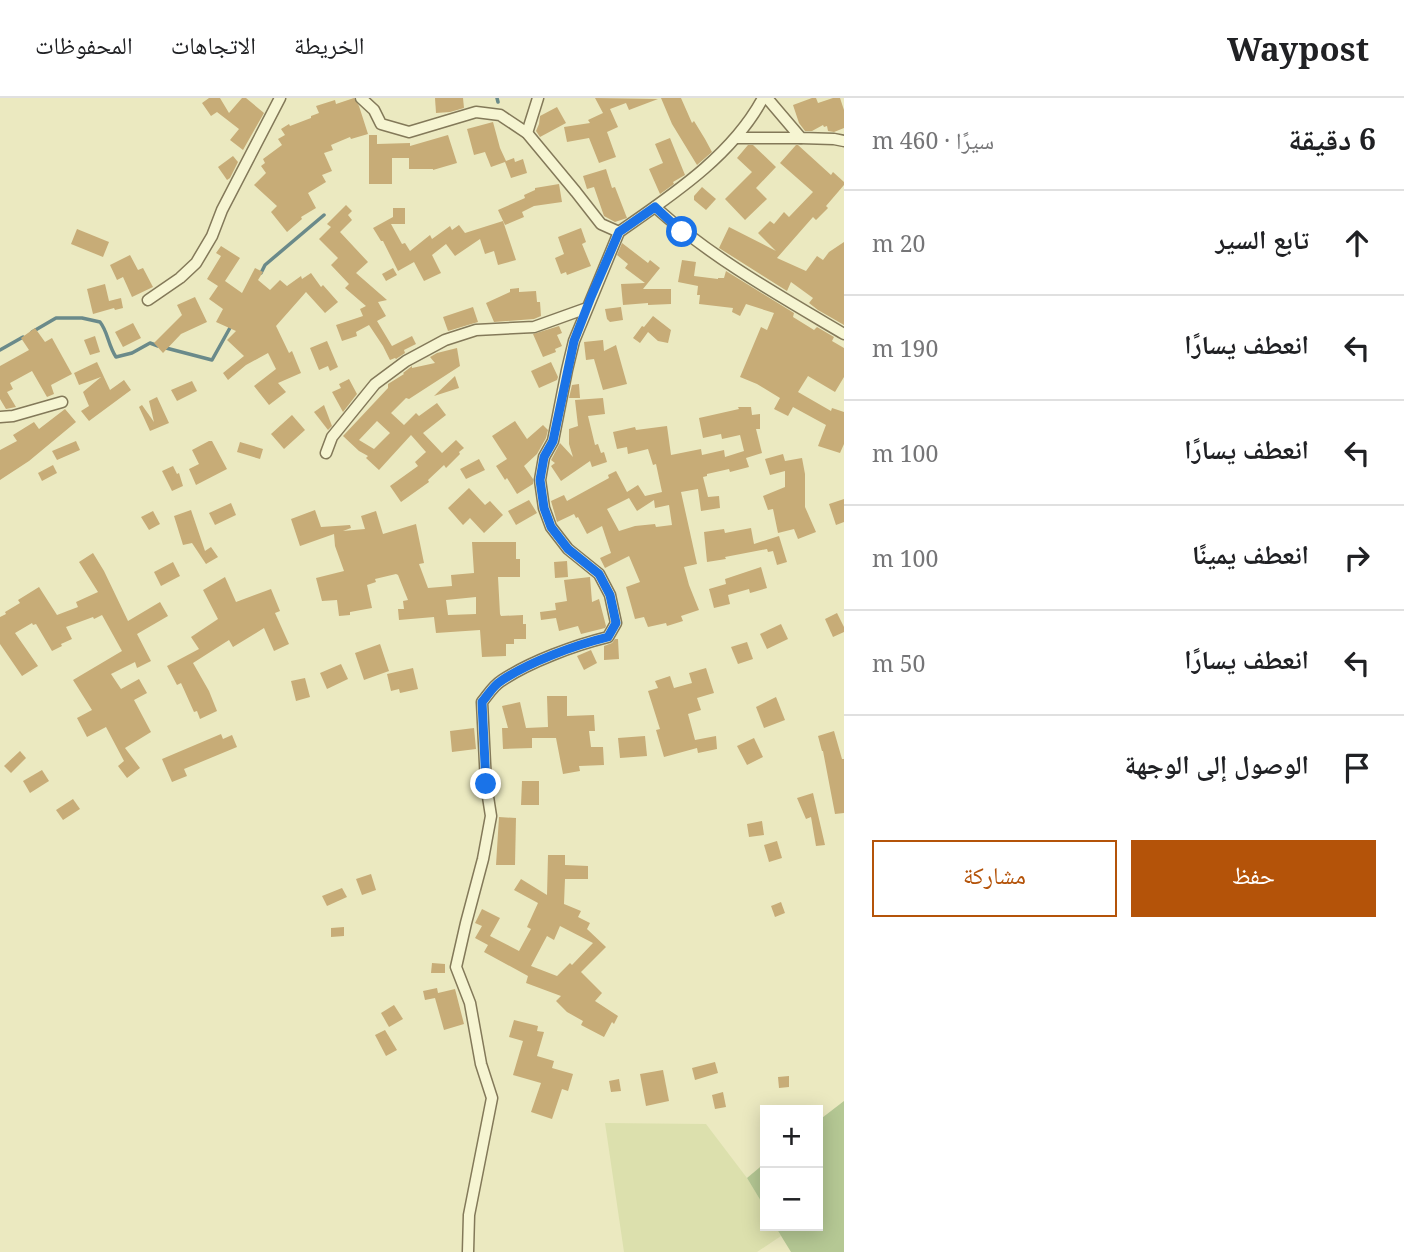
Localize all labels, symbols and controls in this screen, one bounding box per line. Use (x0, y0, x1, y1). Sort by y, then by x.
text: Waypost (1227, 26, 1369, 71)
text: المحفوظات (35, 28, 133, 61)
text: الاتجاهات (171, 28, 256, 61)
text: الخريطة (294, 28, 365, 61)
text: 6 دقيقة (1288, 118, 1376, 159)
text: سيرًا · 460 m (872, 124, 994, 156)
route start (666, 216, 697, 247)
text: تابع السير (1216, 221, 1309, 257)
icon: ahead (1338, 224, 1376, 262)
text: 20 m (872, 227, 925, 259)
text: انعطف يسارًا (1184, 326, 1309, 362)
icon: left (1338, 329, 1376, 367)
text: 190 m (872, 332, 938, 364)
text: انعطف يسارًا (1184, 431, 1309, 467)
icon: left (1338, 434, 1376, 472)
text: 100 m (872, 437, 938, 469)
text: انعطف يمينًا (1192, 536, 1309, 572)
icon: right (1338, 539, 1376, 577)
text: 100 m (872, 542, 938, 574)
text: انعطف يسارًا (1184, 641, 1309, 677)
icon: left (1338, 644, 1376, 682)
text: 50 m (872, 647, 925, 679)
text: الوصول إلى الوجهة (1125, 746, 1309, 782)
icon: arrive (1338, 749, 1376, 787)
route end (470, 768, 501, 799)
button: مشاركة (872, 840, 1117, 917)
button: حفظ (1131, 840, 1376, 917)
map controls (760, 1105, 823, 1231)
button: + (760, 1105, 823, 1168)
button: − (760, 1168, 823, 1231)

